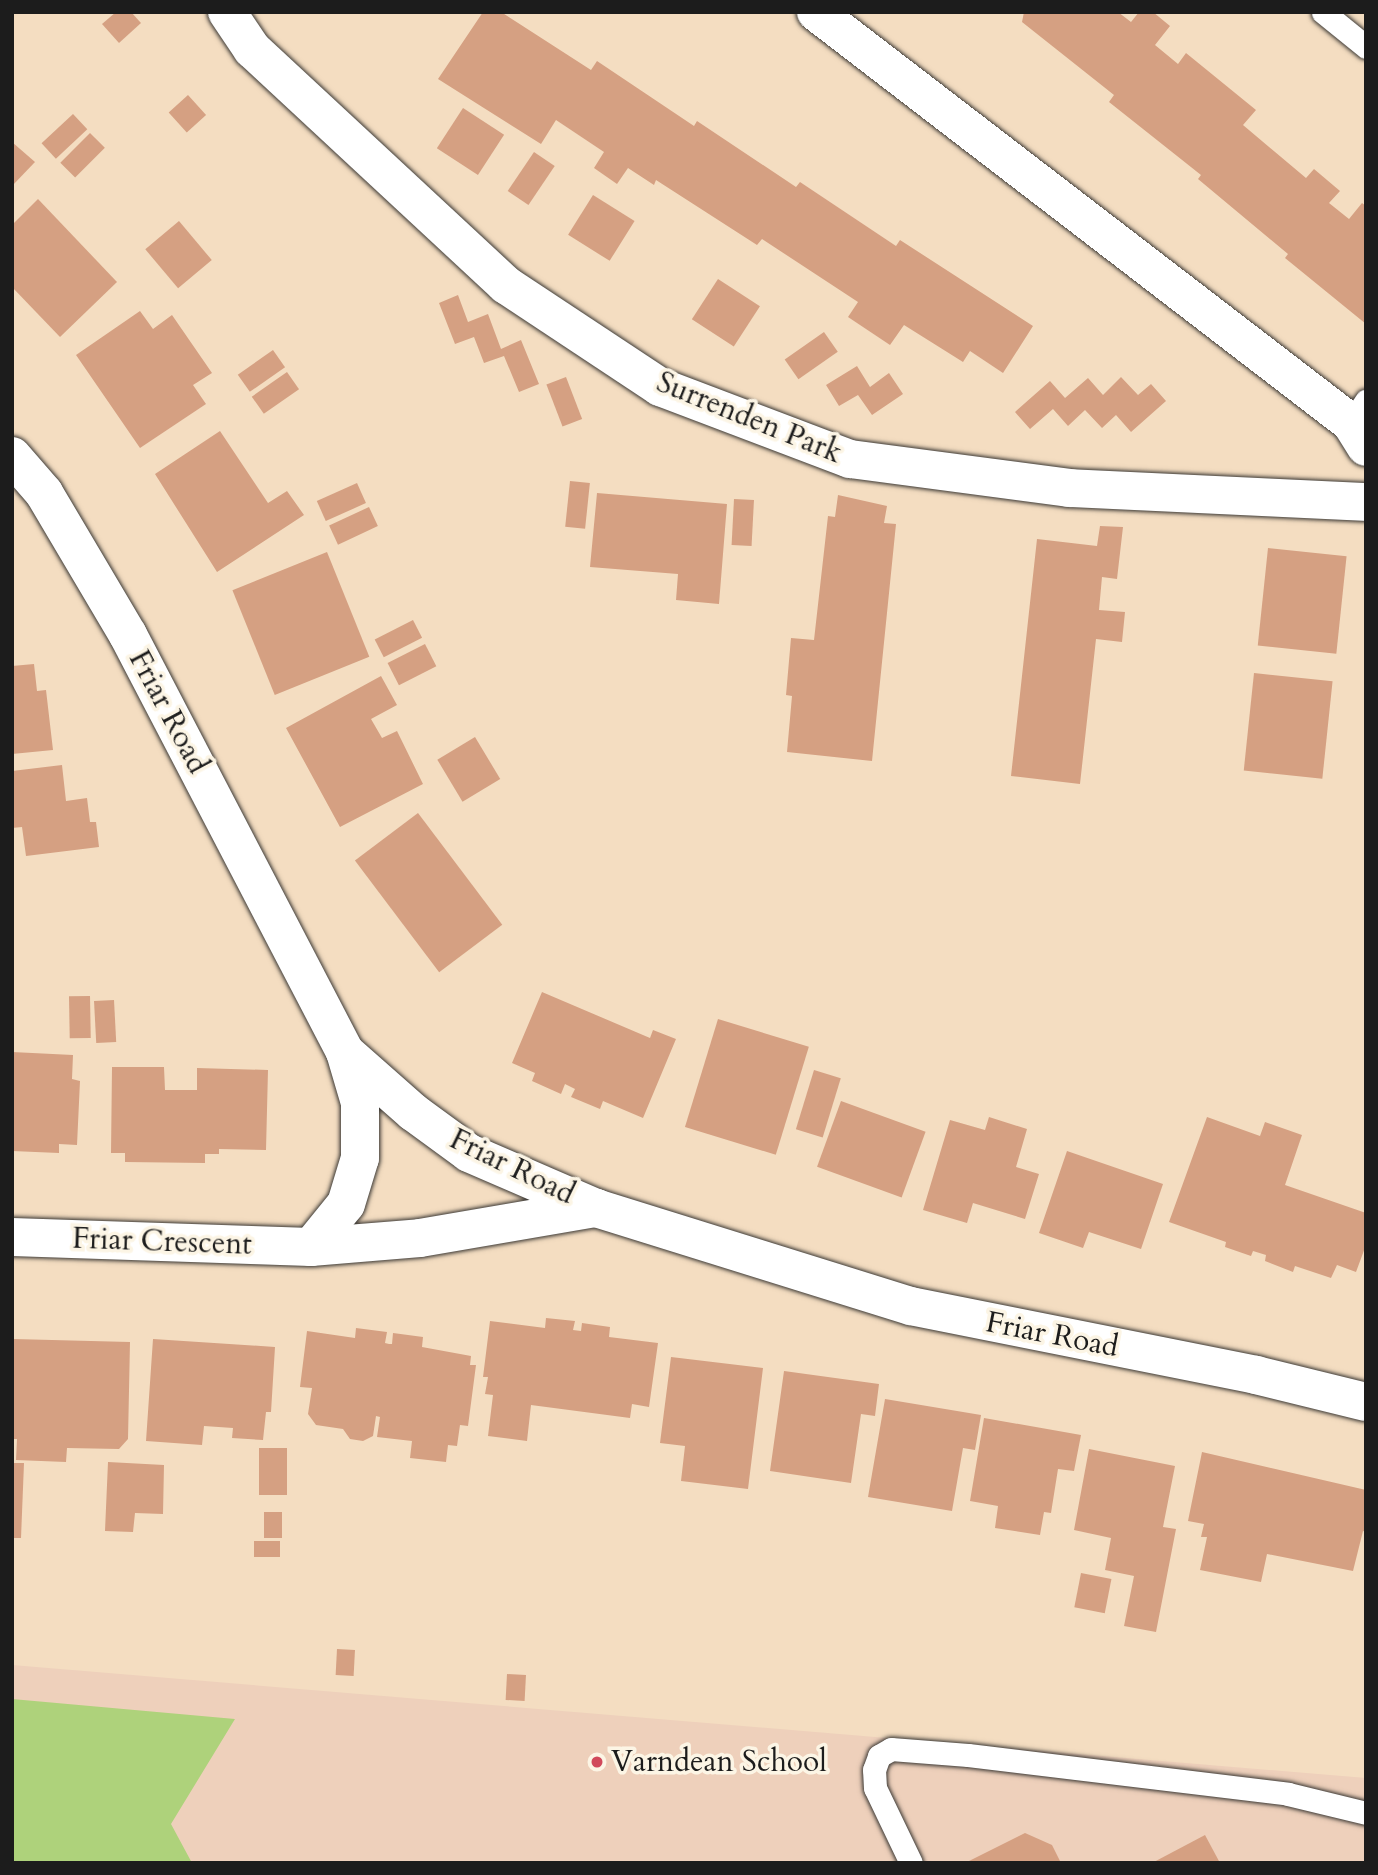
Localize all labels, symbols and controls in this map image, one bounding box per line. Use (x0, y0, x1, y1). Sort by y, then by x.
street label: Surrenden Park (651, 365, 847, 471)
street label: Friar Road (121, 644, 215, 780)
street label: Friar Road (444, 1121, 580, 1213)
street label: Friar Crescent (72, 1221, 252, 1263)
street label: Friar Road (983, 1305, 1121, 1365)
place label: Varndean School (611, 1744, 827, 1780)
marker: Varndean School (589, 1754, 605, 1770)

